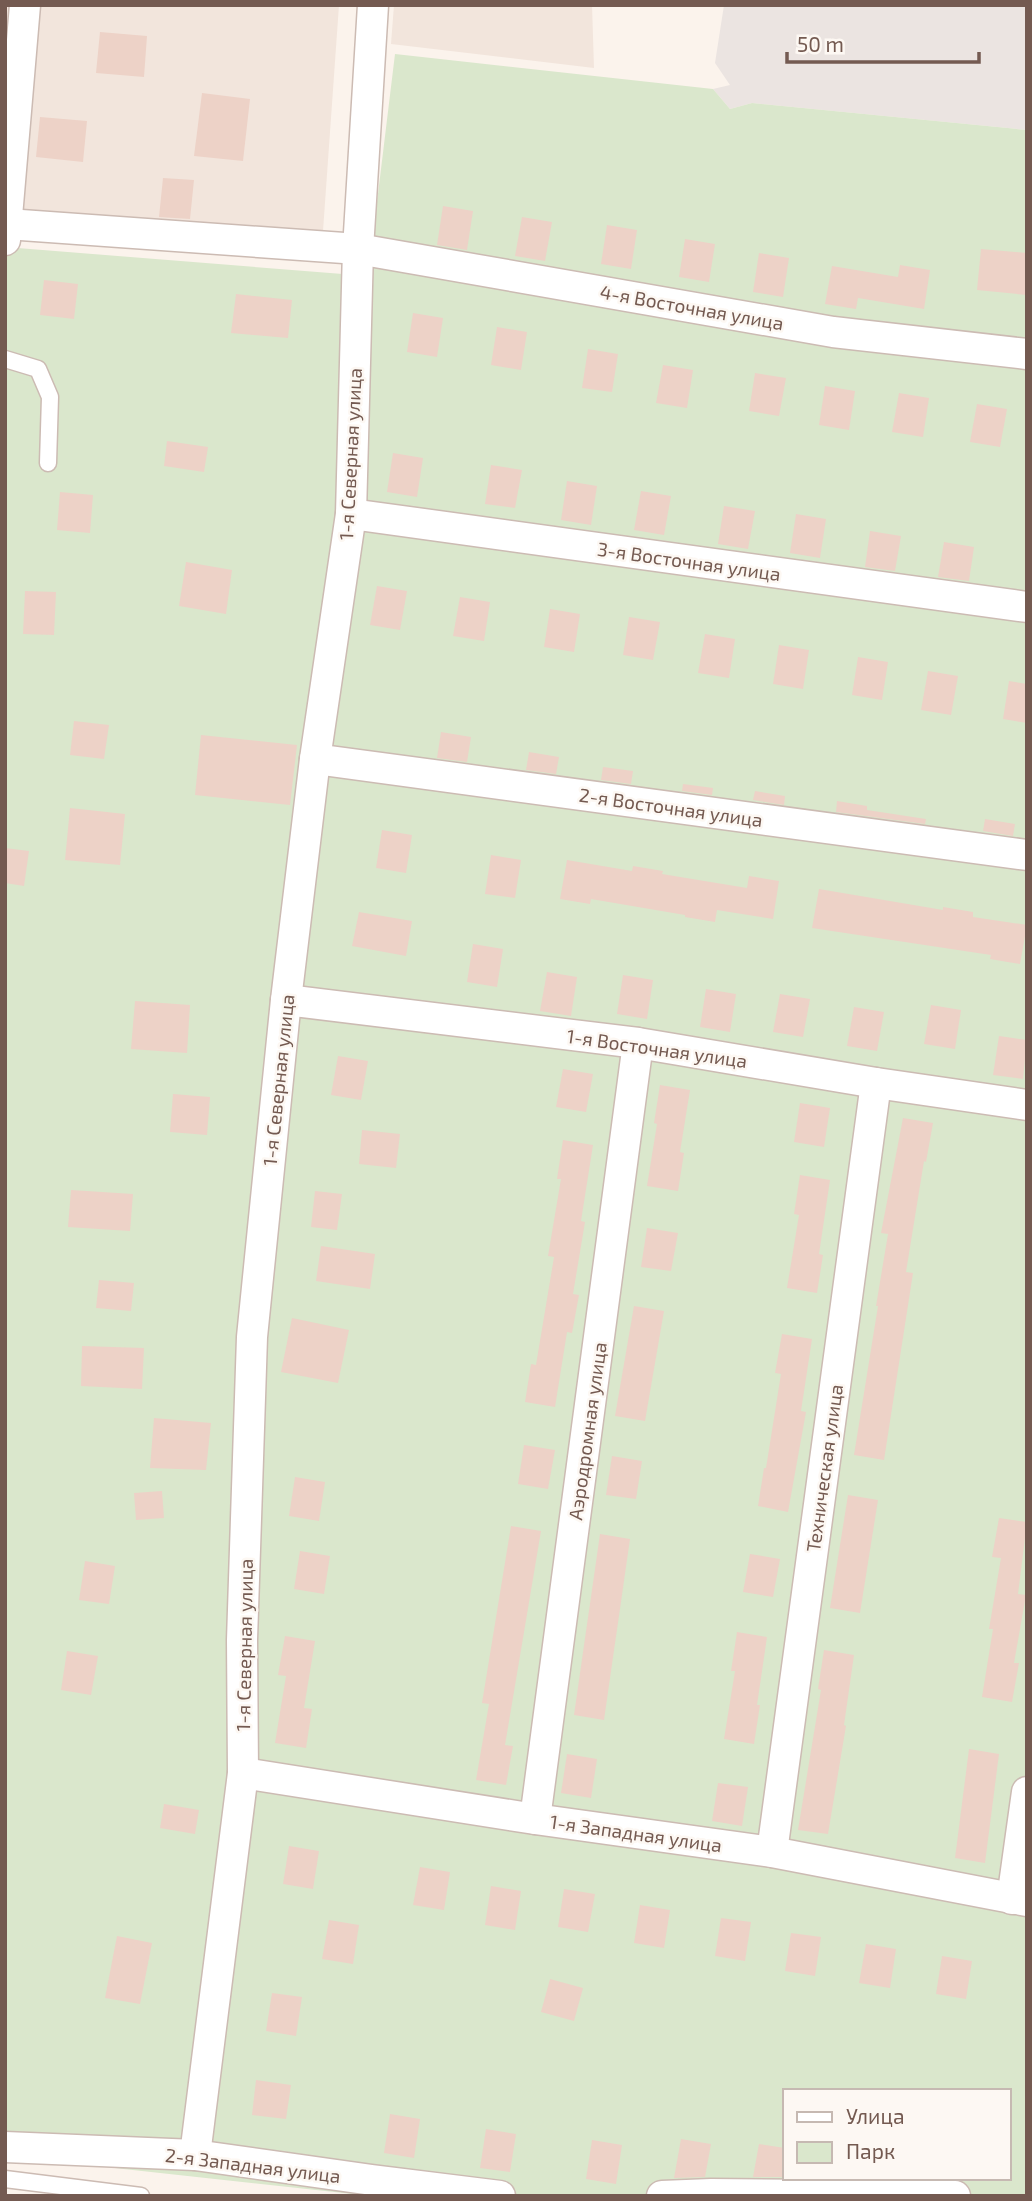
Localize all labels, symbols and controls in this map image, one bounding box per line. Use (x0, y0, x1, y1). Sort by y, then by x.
scale bar (787, 21, 979, 65)
text: 50 m (797, 31, 844, 56)
street label: 4-я Восточная улица (598, 280, 786, 335)
street label: 1-я Северная улица (334, 367, 367, 541)
street label: 3-я Восточная улица (596, 537, 782, 586)
street label: 2-я Восточная улица (578, 783, 764, 832)
street label: 1-я Северная улица (258, 993, 299, 1167)
street label: 1-я Восточная улица (565, 1024, 749, 1073)
street label: Аэродромная улица (563, 1340, 612, 1522)
street label: Техническая улица (801, 1383, 848, 1554)
street label: 1-я Северная улица (231, 1559, 258, 1732)
street label: 1-я Западная улица (548, 1810, 723, 1857)
legend (783, 2089, 1011, 2180)
text: Улица (846, 2103, 905, 2128)
text: Парк (846, 2138, 895, 2163)
street label: 2-я Западная улица (164, 2143, 342, 2188)

